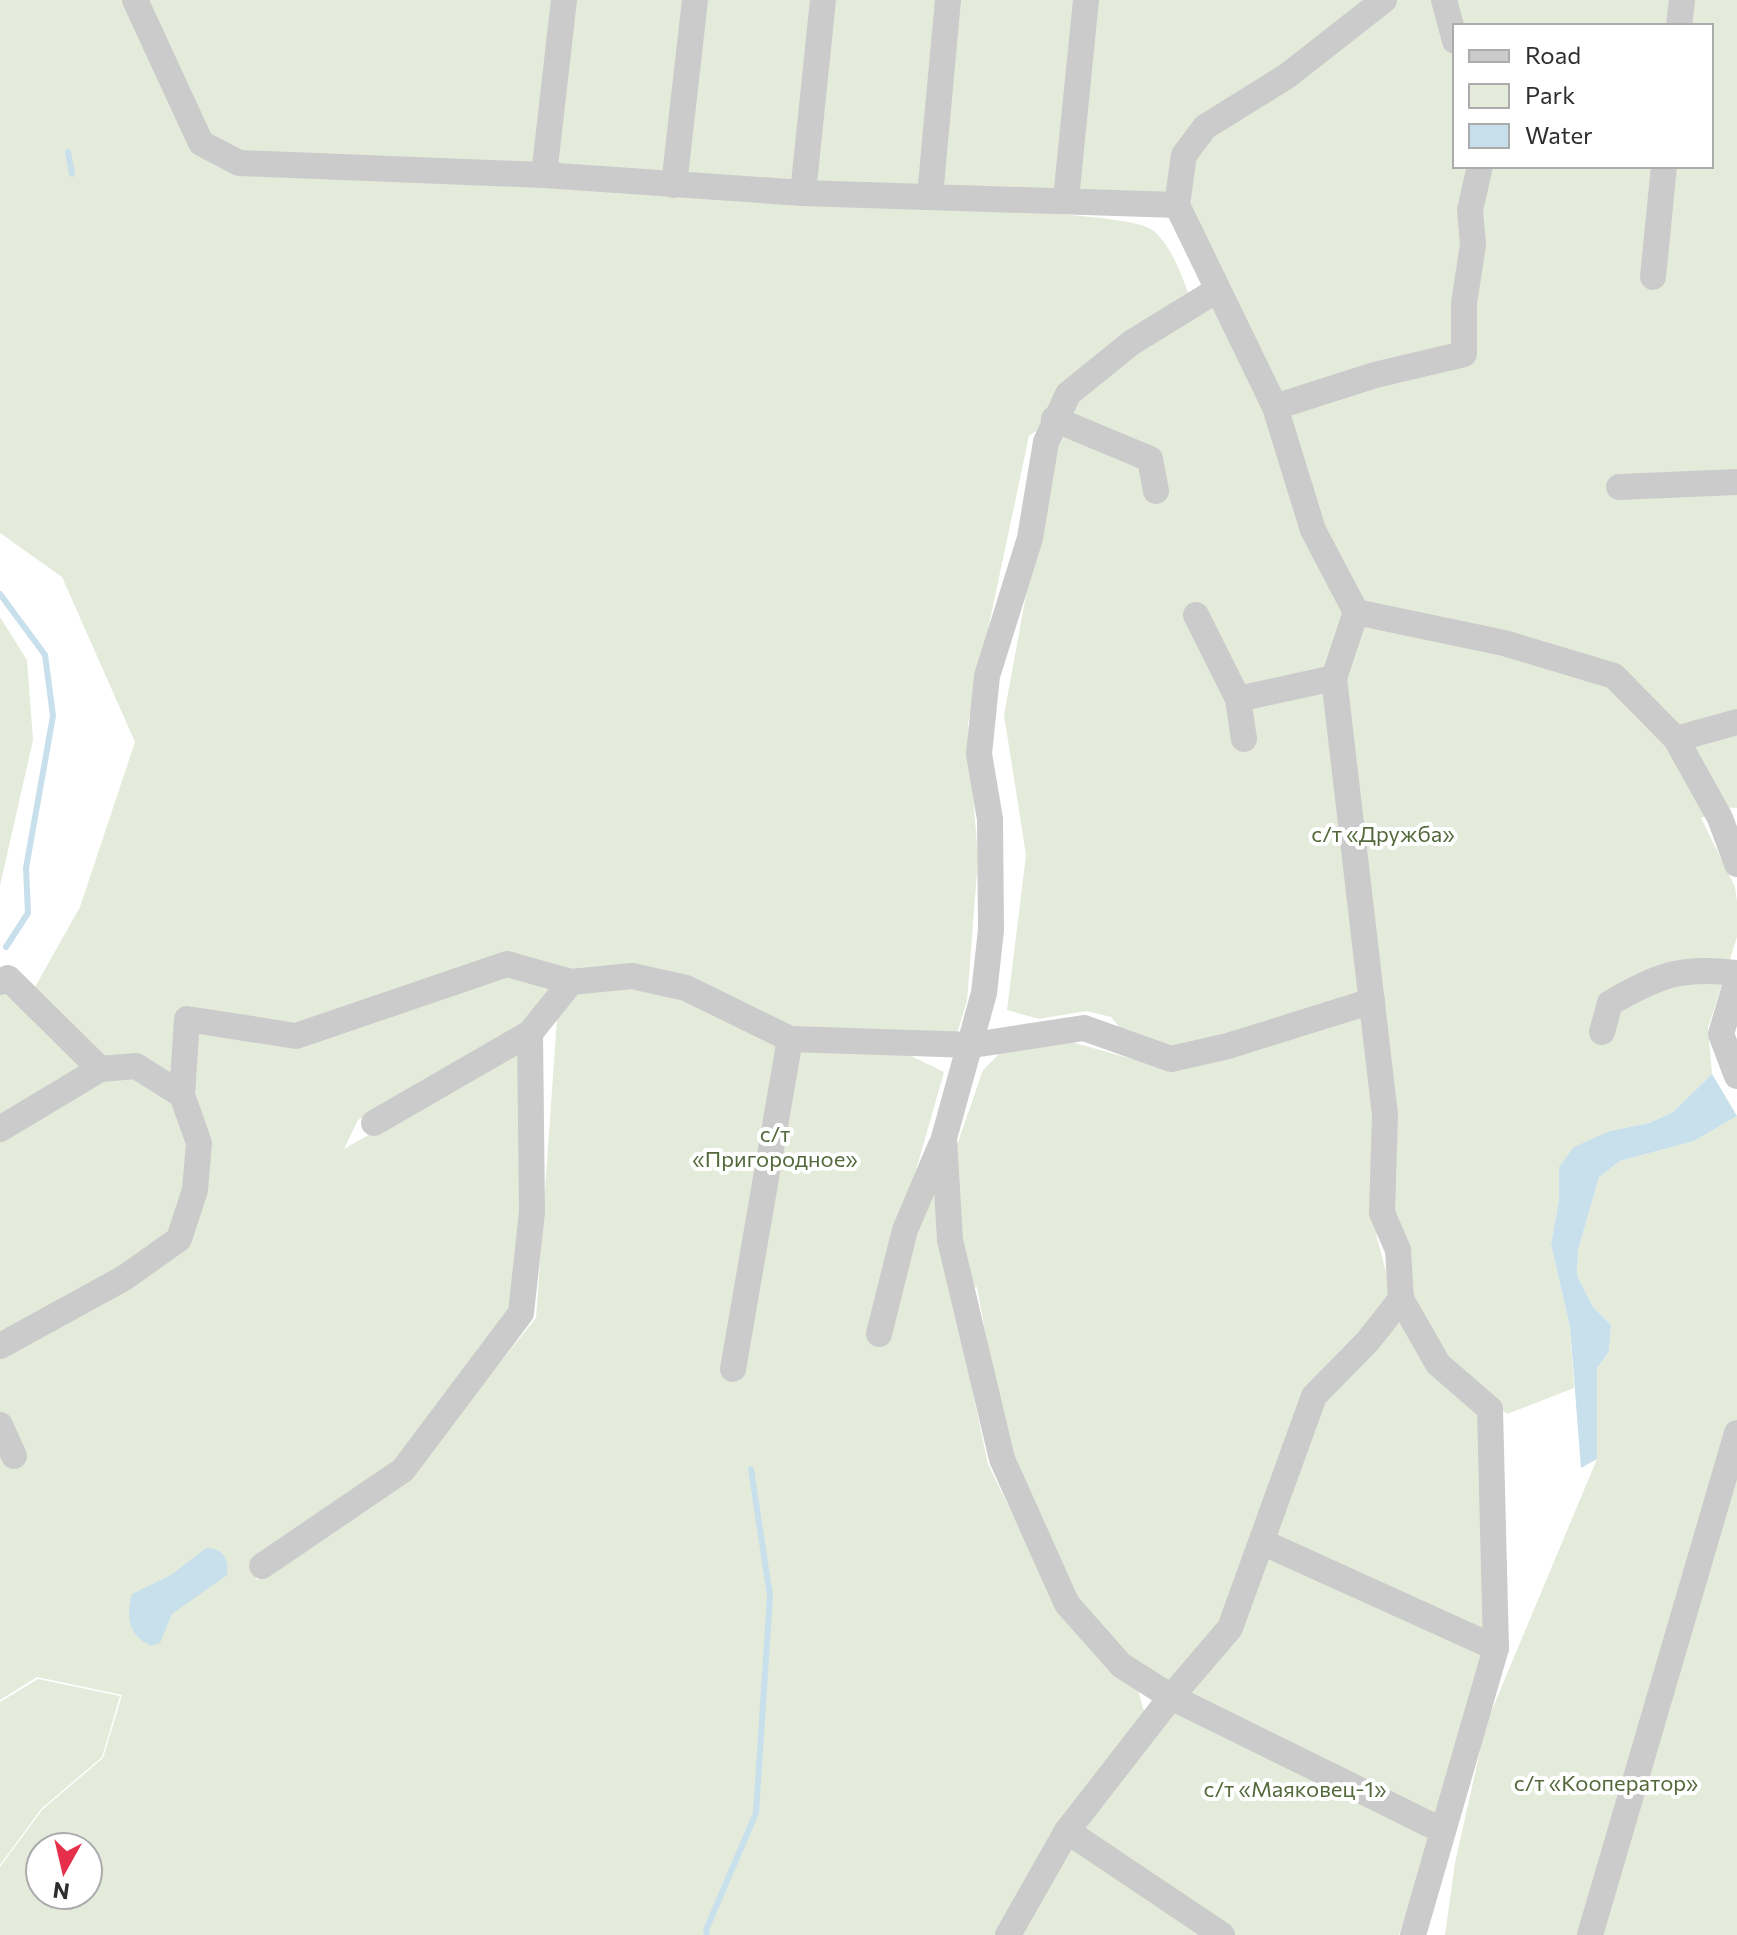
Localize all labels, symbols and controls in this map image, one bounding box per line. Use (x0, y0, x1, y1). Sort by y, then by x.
legend (1453, 24, 1713, 168)
text: Road (1525, 40, 1581, 69)
text: Park (1525, 80, 1575, 109)
text: Water (1525, 120, 1593, 149)
park label: с/т «Дружба» (1311, 820, 1455, 847)
park label: с/т «Пригородное» (692, 1120, 858, 1172)
park label: с/т «Кооператор» (1514, 1769, 1698, 1796)
park label: с/т «Маяковец-1» (1204, 1775, 1386, 1802)
north arrow (24, 1831, 104, 1911)
text: N (51, 1877, 71, 1906)

